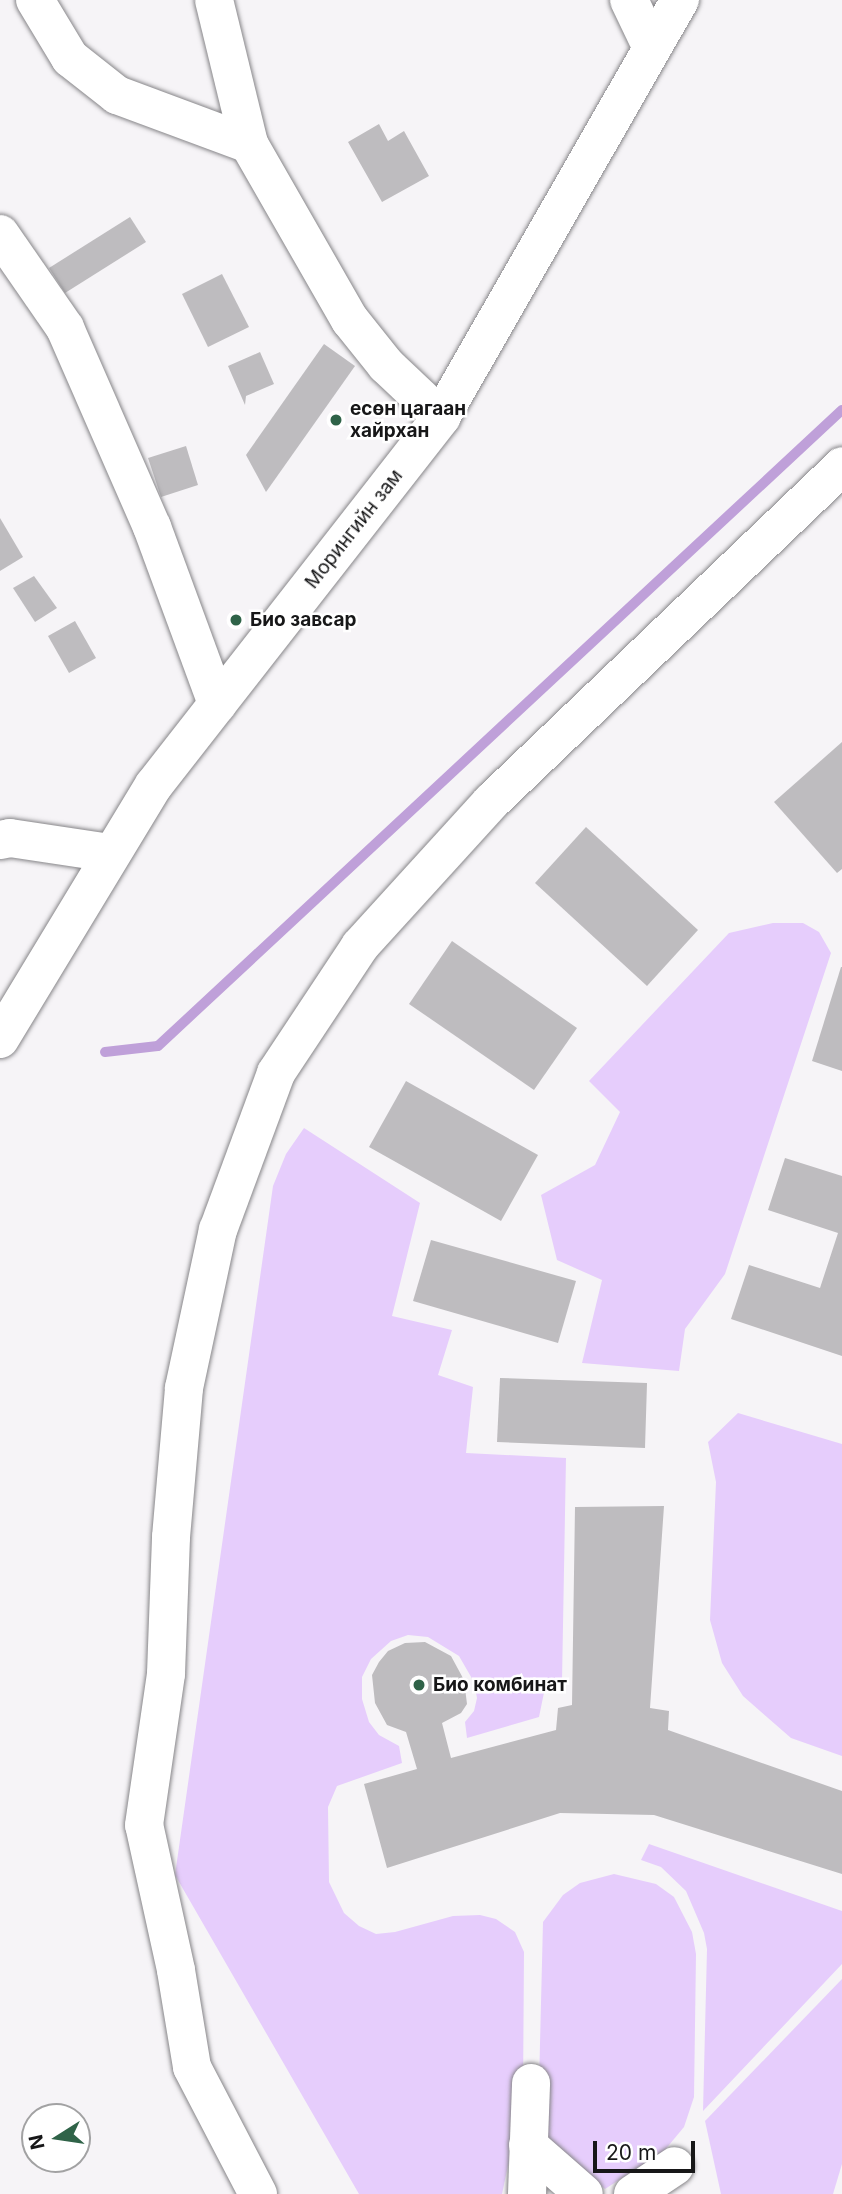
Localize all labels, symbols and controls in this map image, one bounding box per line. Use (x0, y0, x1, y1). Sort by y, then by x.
place label: есөн цагаан хайрхан (350, 398, 466, 442)
marker: есөн цагаан хайрхан (328, 412, 344, 428)
street label: Морингийн зам (300, 465, 408, 593)
place label: Био завсар (250, 609, 356, 631)
marker: Био завсар (228, 612, 244, 628)
place label: Био комбинат (433, 1674, 567, 1696)
marker: Био комбинат (411, 1677, 427, 1693)
north arrow (21, 2103, 91, 2173)
scale bar (597, 2128, 698, 2172)
text: N (24, 2133, 50, 2152)
text: 20 m (606, 2140, 656, 2165)

